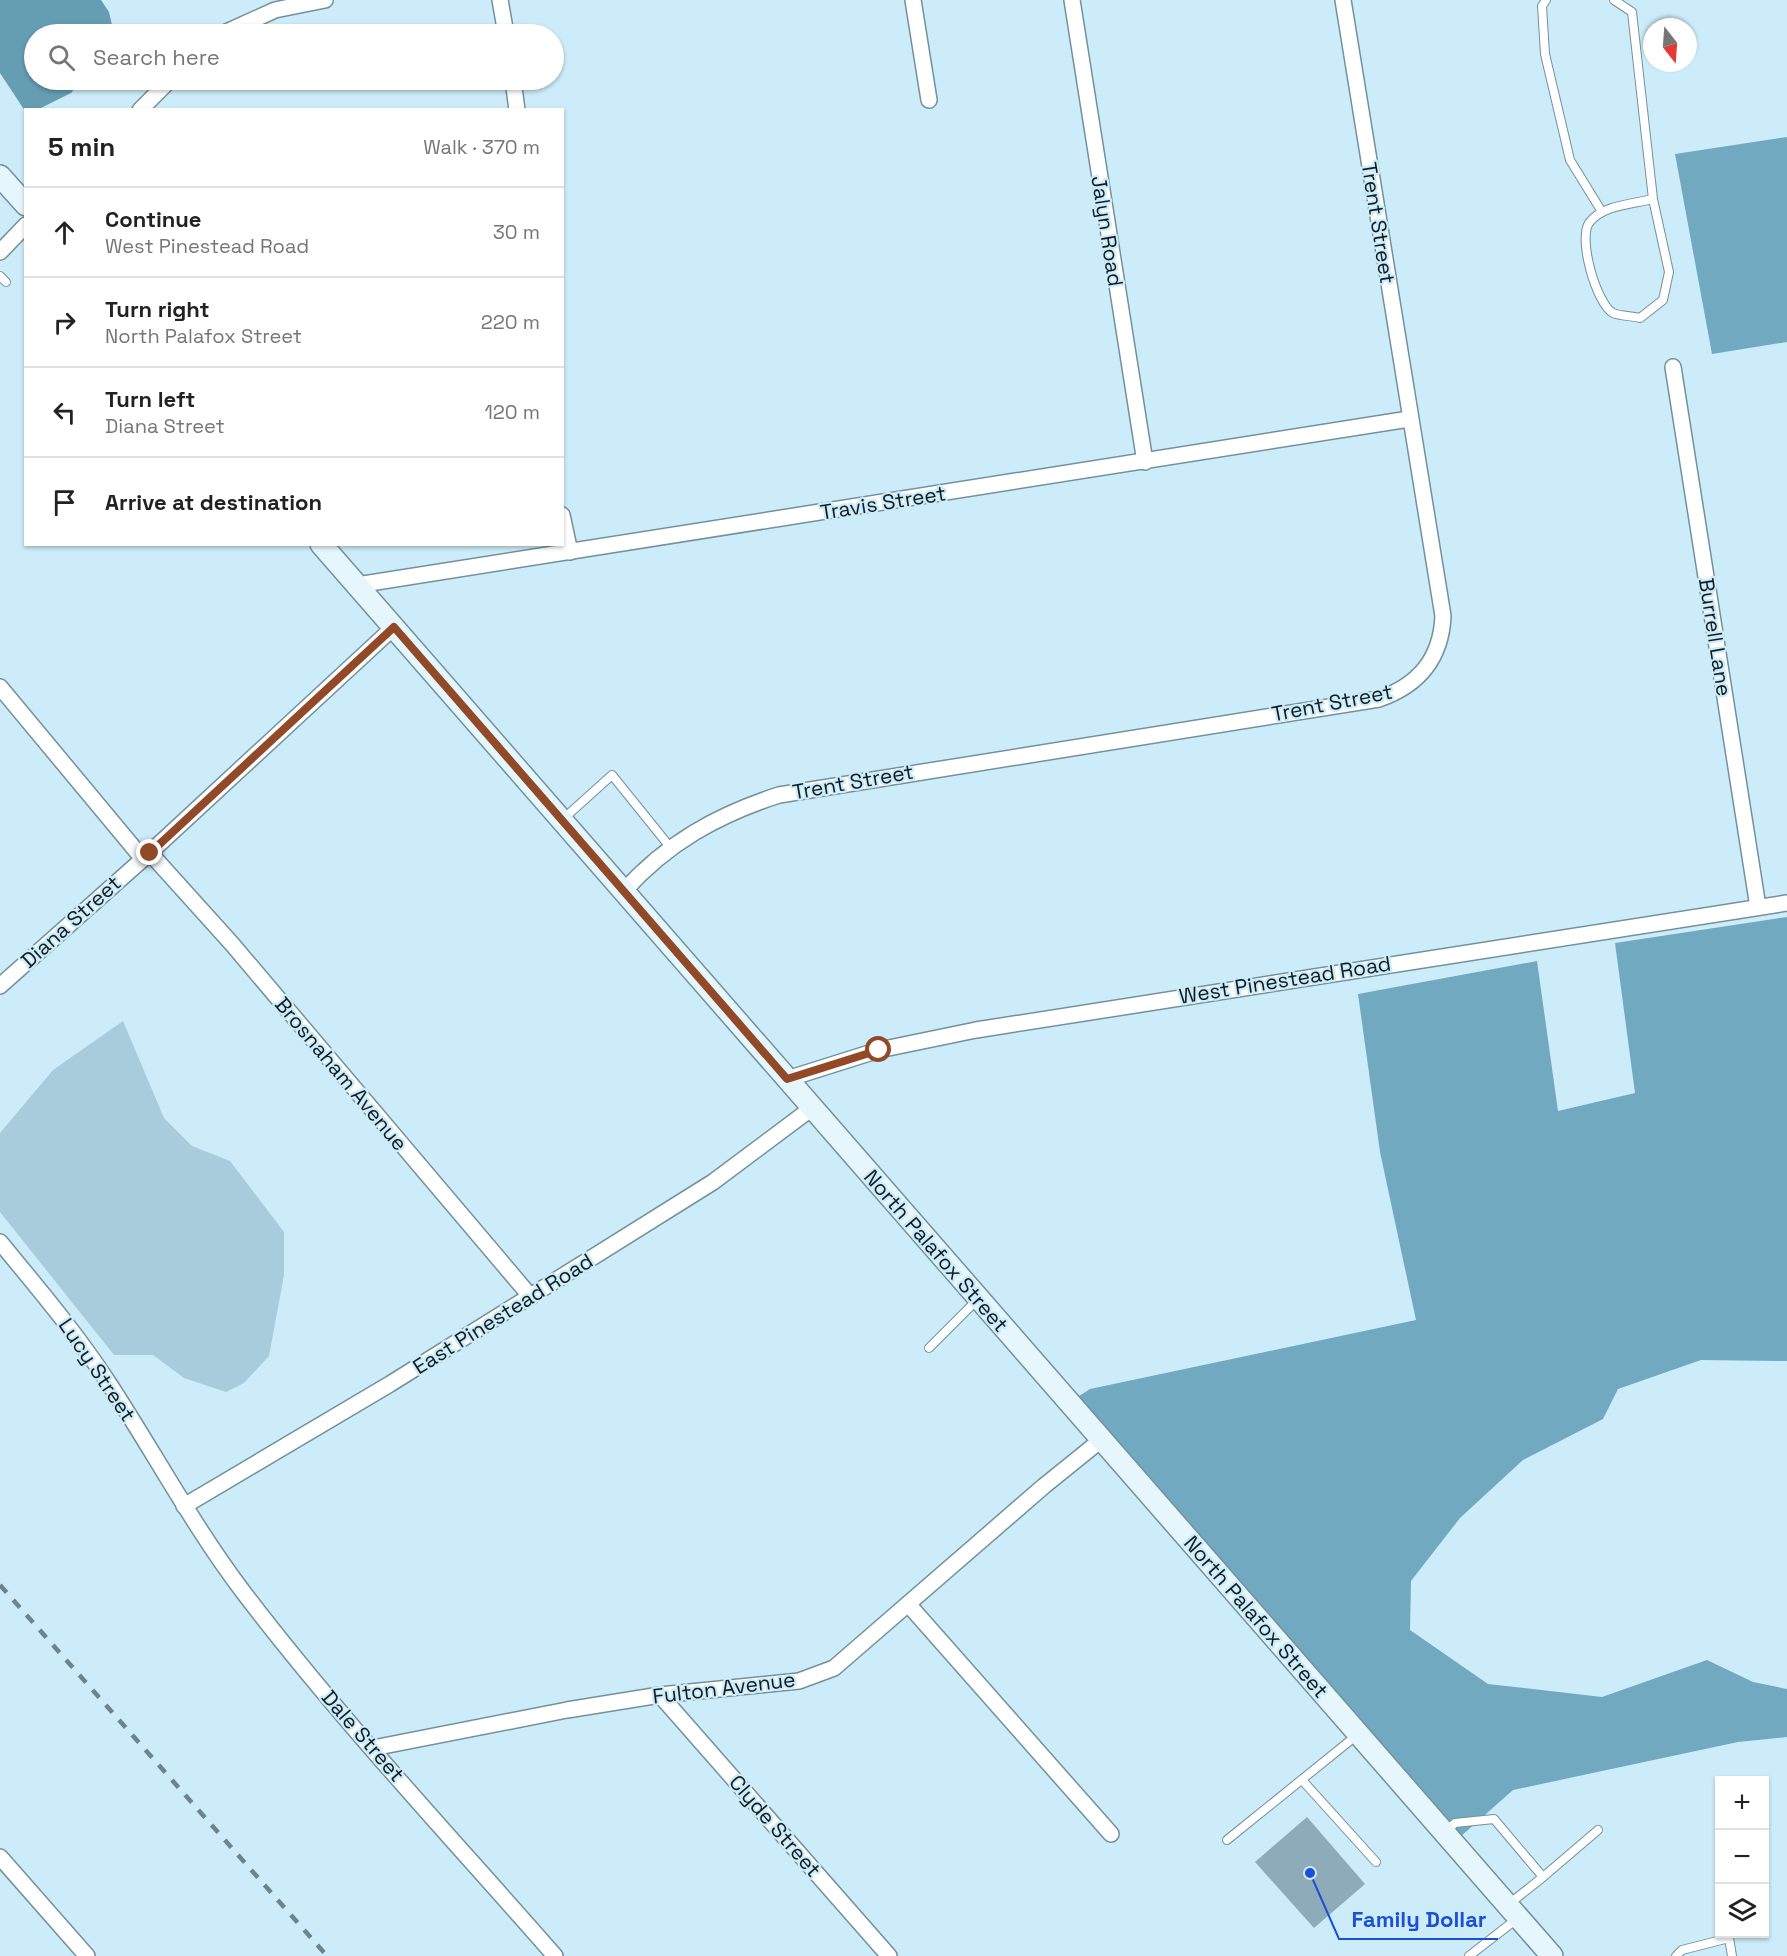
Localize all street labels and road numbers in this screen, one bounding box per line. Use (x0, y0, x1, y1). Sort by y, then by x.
street label: Trent Street (1356, 160, 1401, 286)
street label: Jalyn Road (1085, 174, 1130, 288)
street label: Travis Street (818, 479, 948, 526)
street label: Burrell Lane (1693, 576, 1738, 698)
street label: Trent Street (1269, 678, 1395, 727)
street label: Trent Street (790, 758, 916, 805)
street label: Diana Street (15, 870, 126, 974)
street label: West Pinestead Road (1177, 949, 1393, 1010)
street label: Brosnaham Avenue (269, 991, 414, 1156)
street label: North Palafox Street (858, 1164, 1014, 1338)
street label: East Pinestead Road (408, 1247, 598, 1380)
street label: Lucy Street (53, 1313, 142, 1427)
street label: North Palafox Street (1178, 1530, 1334, 1704)
street label: Fulton Avenue (651, 1665, 797, 1710)
street label: Dale Street (316, 1684, 411, 1787)
street label: Clyde Street (724, 1769, 827, 1882)

